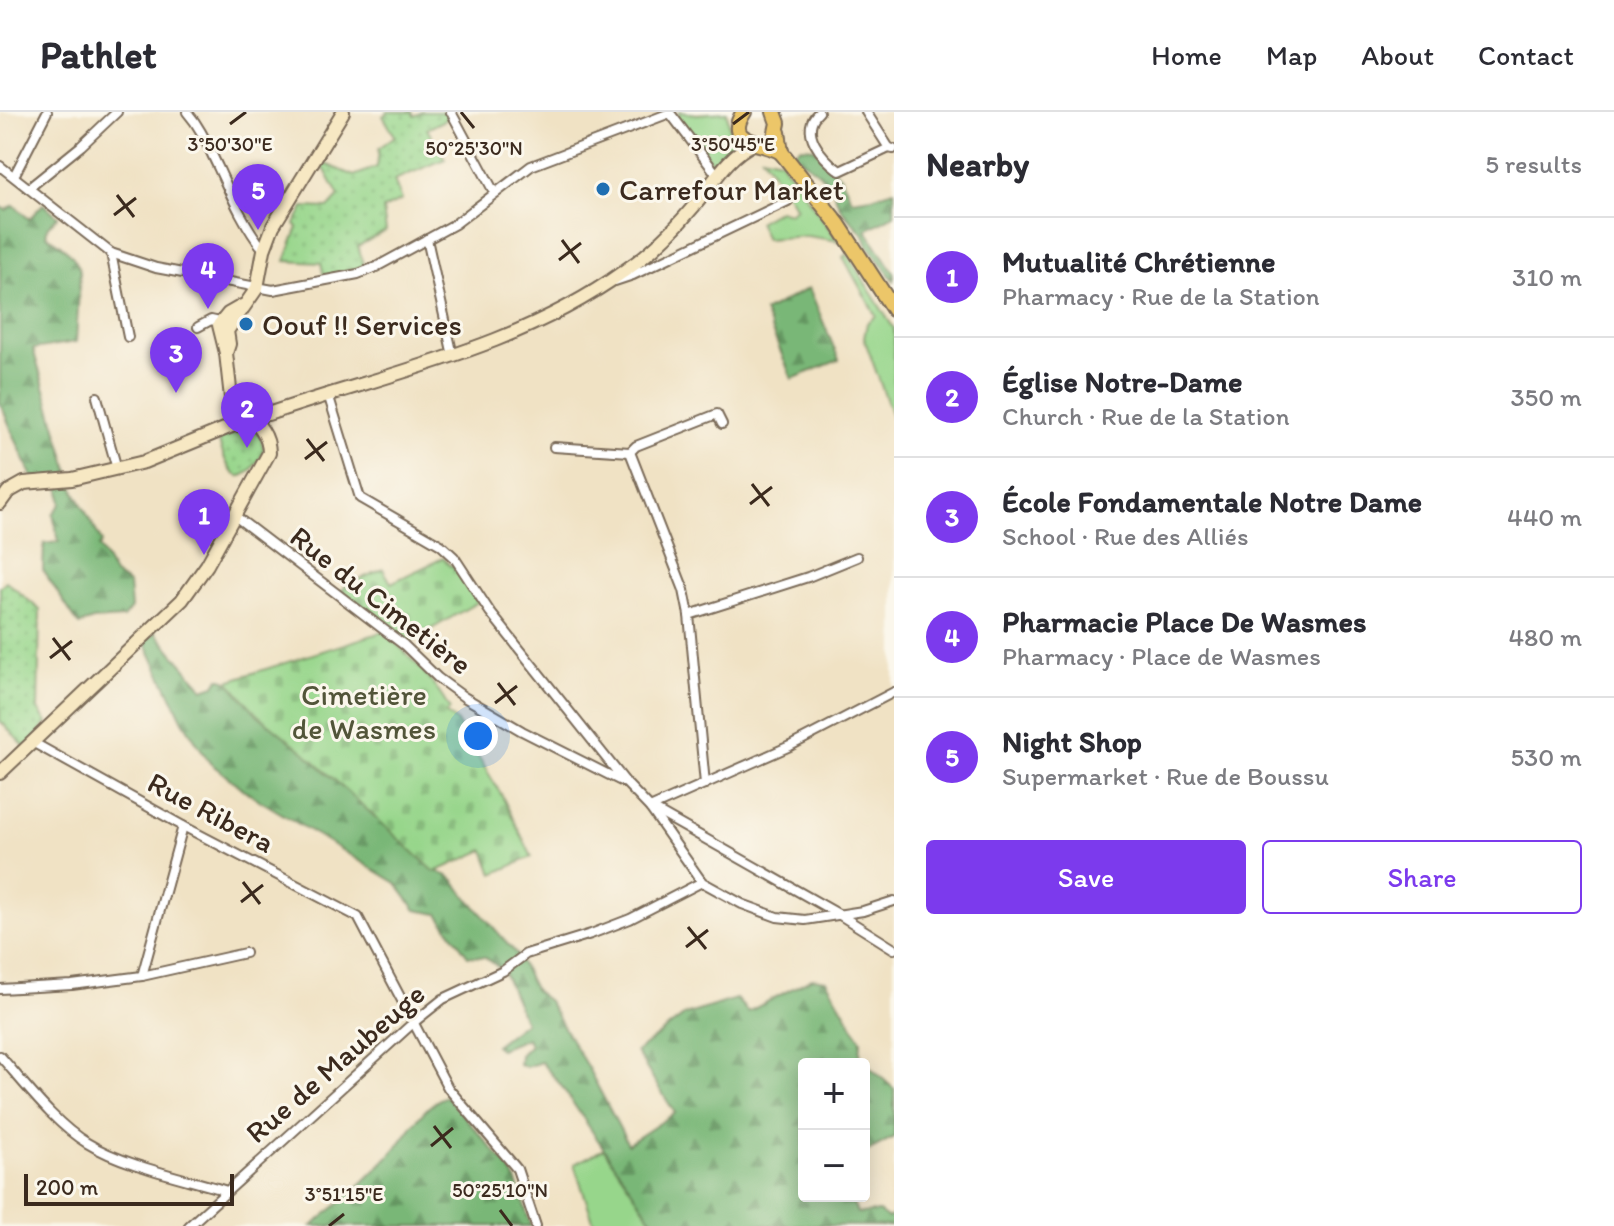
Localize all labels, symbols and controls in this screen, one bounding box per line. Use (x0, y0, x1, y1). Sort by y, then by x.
text: Pathlet (40, 32, 157, 78)
text: Home (1151, 38, 1222, 72)
text: Map (1266, 38, 1317, 72)
text: About (1361, 38, 1434, 72)
text: Contact (1478, 38, 1574, 72)
text: 3°50'30"E (188, 132, 272, 156)
text: 3°50'45"E (691, 132, 775, 156)
text: 50°25'30"N (425, 136, 523, 160)
text: Nearby (926, 144, 1029, 185)
text: 5 results (1485, 148, 1582, 180)
pin: 5 (232, 164, 284, 230)
place label: Carrefour Market (619, 171, 844, 208)
marker: Carrefour Market (594, 180, 612, 198)
pin: 4 (182, 243, 234, 309)
text: Mutualité Chrétienne (1002, 243, 1276, 280)
text: 1 (946, 261, 958, 293)
text: 310 m (1512, 261, 1582, 293)
text: Pharmacy · Rue de la Station (1002, 280, 1320, 312)
place label: Oouf !! Services (262, 306, 462, 343)
marker: Oouf !! Services (237, 315, 255, 333)
pin: 3 (150, 327, 202, 393)
text: Église Notre-Dame (1002, 363, 1243, 400)
text: 2 (945, 381, 959, 413)
text: 350 m (1510, 381, 1582, 413)
pin: 2 (221, 382, 273, 448)
text: Church · Rue de la Station (1002, 400, 1290, 432)
text: École Fondamentale Notre Dame (1002, 483, 1422, 520)
pin: 1 (178, 489, 230, 555)
text: 3 (945, 501, 959, 533)
text: 440 m (1507, 501, 1582, 533)
street label: Rue du Cimetière (283, 518, 479, 682)
text: School · Rue des Alliés (1002, 520, 1248, 552)
text: Pharmacie Place De Wasmes (1002, 603, 1367, 640)
text: 4 (944, 621, 960, 653)
text: 480 m (1508, 621, 1582, 653)
text: Pharmacy · Place de Wasmes (1002, 640, 1321, 672)
park label: Cimetière de Wasmes (292, 676, 436, 747)
your location (458, 716, 498, 756)
text: Night Shop (1002, 723, 1142, 760)
text: 5 (945, 741, 959, 773)
text: 530 m (1510, 741, 1582, 773)
text: Supermarket · Rue de Boussu (1002, 760, 1329, 792)
street label: Rue Ribera (141, 763, 281, 861)
button: Save (926, 840, 1246, 914)
button: Share (1262, 840, 1582, 914)
street label: Rue de Maubeuge (238, 975, 432, 1151)
map controls (798, 1058, 870, 1202)
button: + (798, 1058, 870, 1130)
button: − (798, 1130, 870, 1202)
scale bar (24, 1170, 234, 1206)
text: 200 m (36, 1174, 98, 1201)
text: 50°25'10"N (452, 1178, 548, 1202)
text: 3°51'15"E (305, 1182, 383, 1206)

